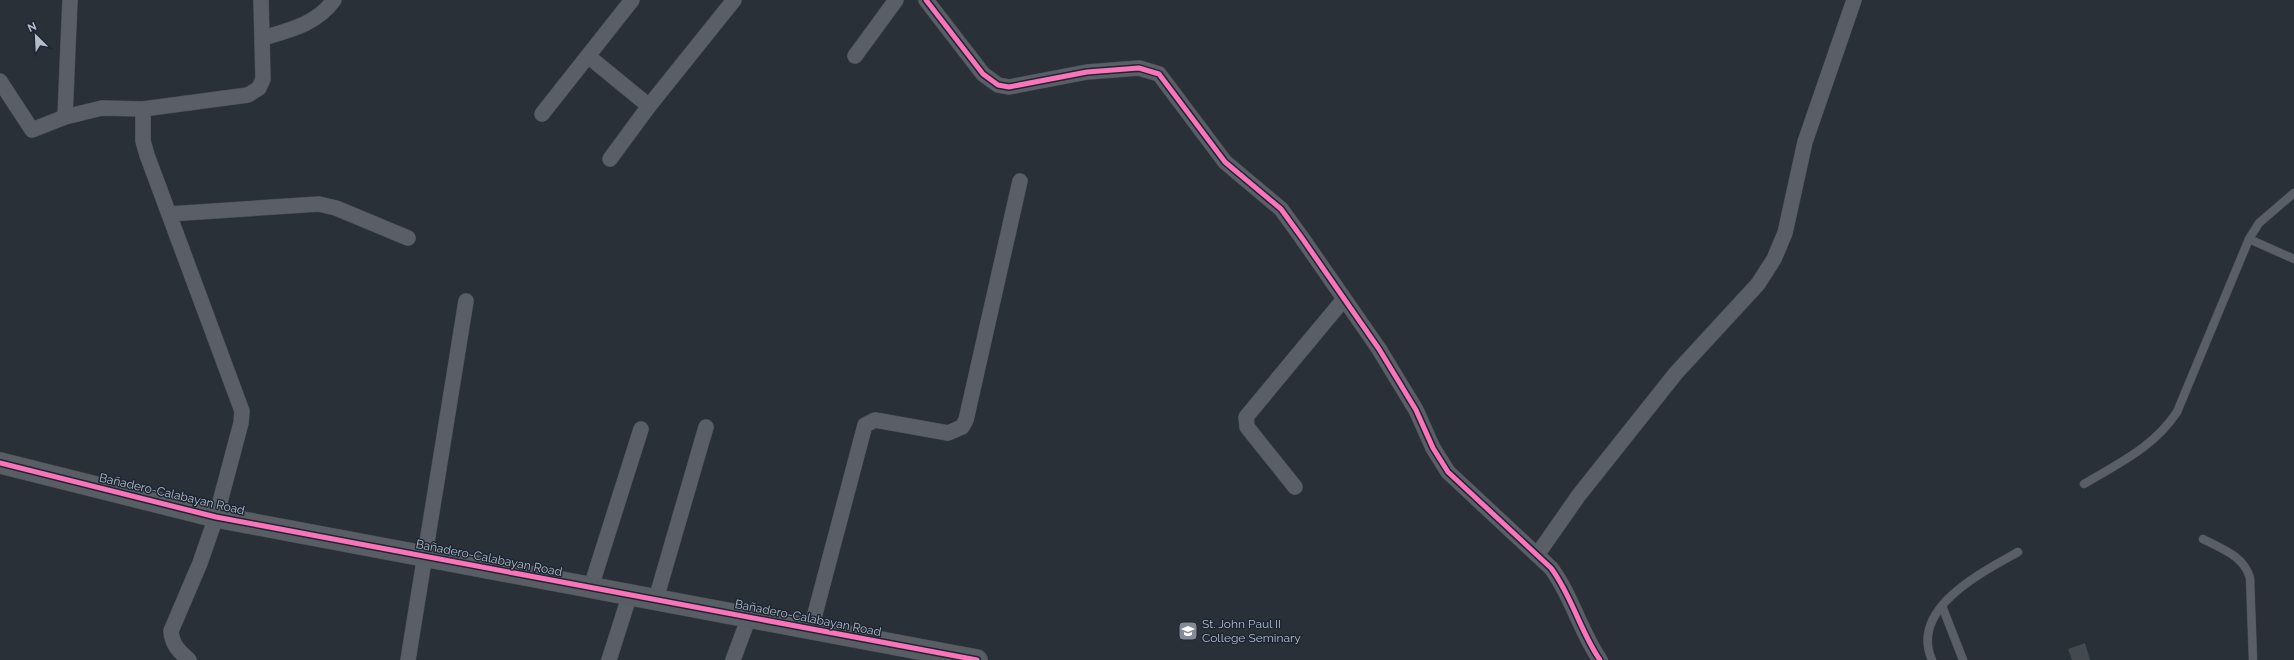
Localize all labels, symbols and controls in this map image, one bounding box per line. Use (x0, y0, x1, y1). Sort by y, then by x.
north arrow (16, 16, 56, 56)
text: N (26, 20, 39, 35)
street label: Bañadero-Calabayan Road (98, 470, 246, 518)
street label: Bañadero-Calabayan Road (415, 537, 563, 579)
street label: Bañadero-Calabayan Road (734, 597, 882, 639)
place label: St. John Paul II College Seminary (1202, 617, 1301, 645)
school or university icon: St. John Paul II College Seminary (1177, 620, 1199, 642)

